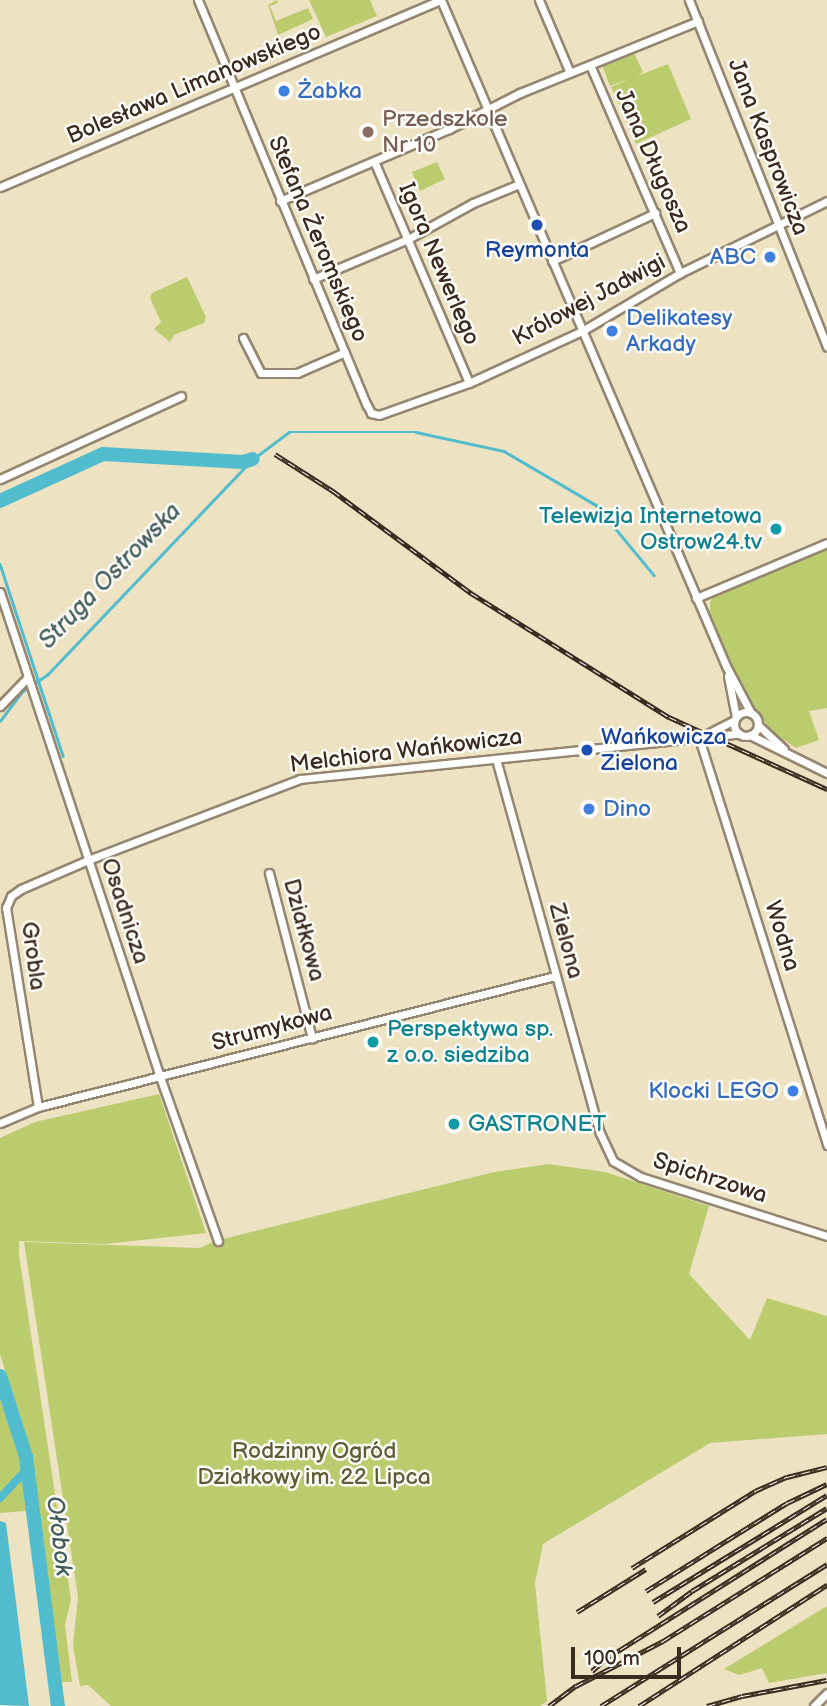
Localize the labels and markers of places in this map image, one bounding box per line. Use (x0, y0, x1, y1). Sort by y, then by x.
place label: Żabka (298, 77, 362, 105)
marker: Żabka (276, 83, 292, 99)
place label: Przedszkole Nr 10 (382, 105, 508, 159)
marker: Przedszkole Nr 10 (360, 124, 376, 140)
marker: Reymonta (529, 217, 545, 233)
place label: Reymonta (485, 236, 589, 264)
place label: ABC (710, 243, 756, 271)
marker: ABC (762, 249, 778, 265)
place label: Delikatesy Arkady (626, 304, 732, 358)
marker: Delikatesy Arkady (604, 323, 620, 339)
place label: Telewizja Internetowa Ostrow24.tv (539, 502, 762, 556)
marker: Telewizja Internetowa Ostrow24.tv (768, 521, 784, 537)
place label: Wańkowicza Zielona (601, 723, 727, 777)
marker: Wańkowicza Zielona (579, 742, 595, 758)
place label: Dino (603, 795, 651, 823)
marker: Dino (581, 801, 597, 817)
place label: Perspektywa sp. z o.o. siedziba (387, 1015, 553, 1069)
marker: Perspektywa sp. z o.o. siedziba (365, 1034, 381, 1050)
place label: Klocki LEGO (648, 1077, 779, 1105)
marker: Klocki LEGO (785, 1083, 801, 1099)
place label: GASTRONET (468, 1110, 606, 1138)
marker: GASTRONET (446, 1116, 462, 1132)

